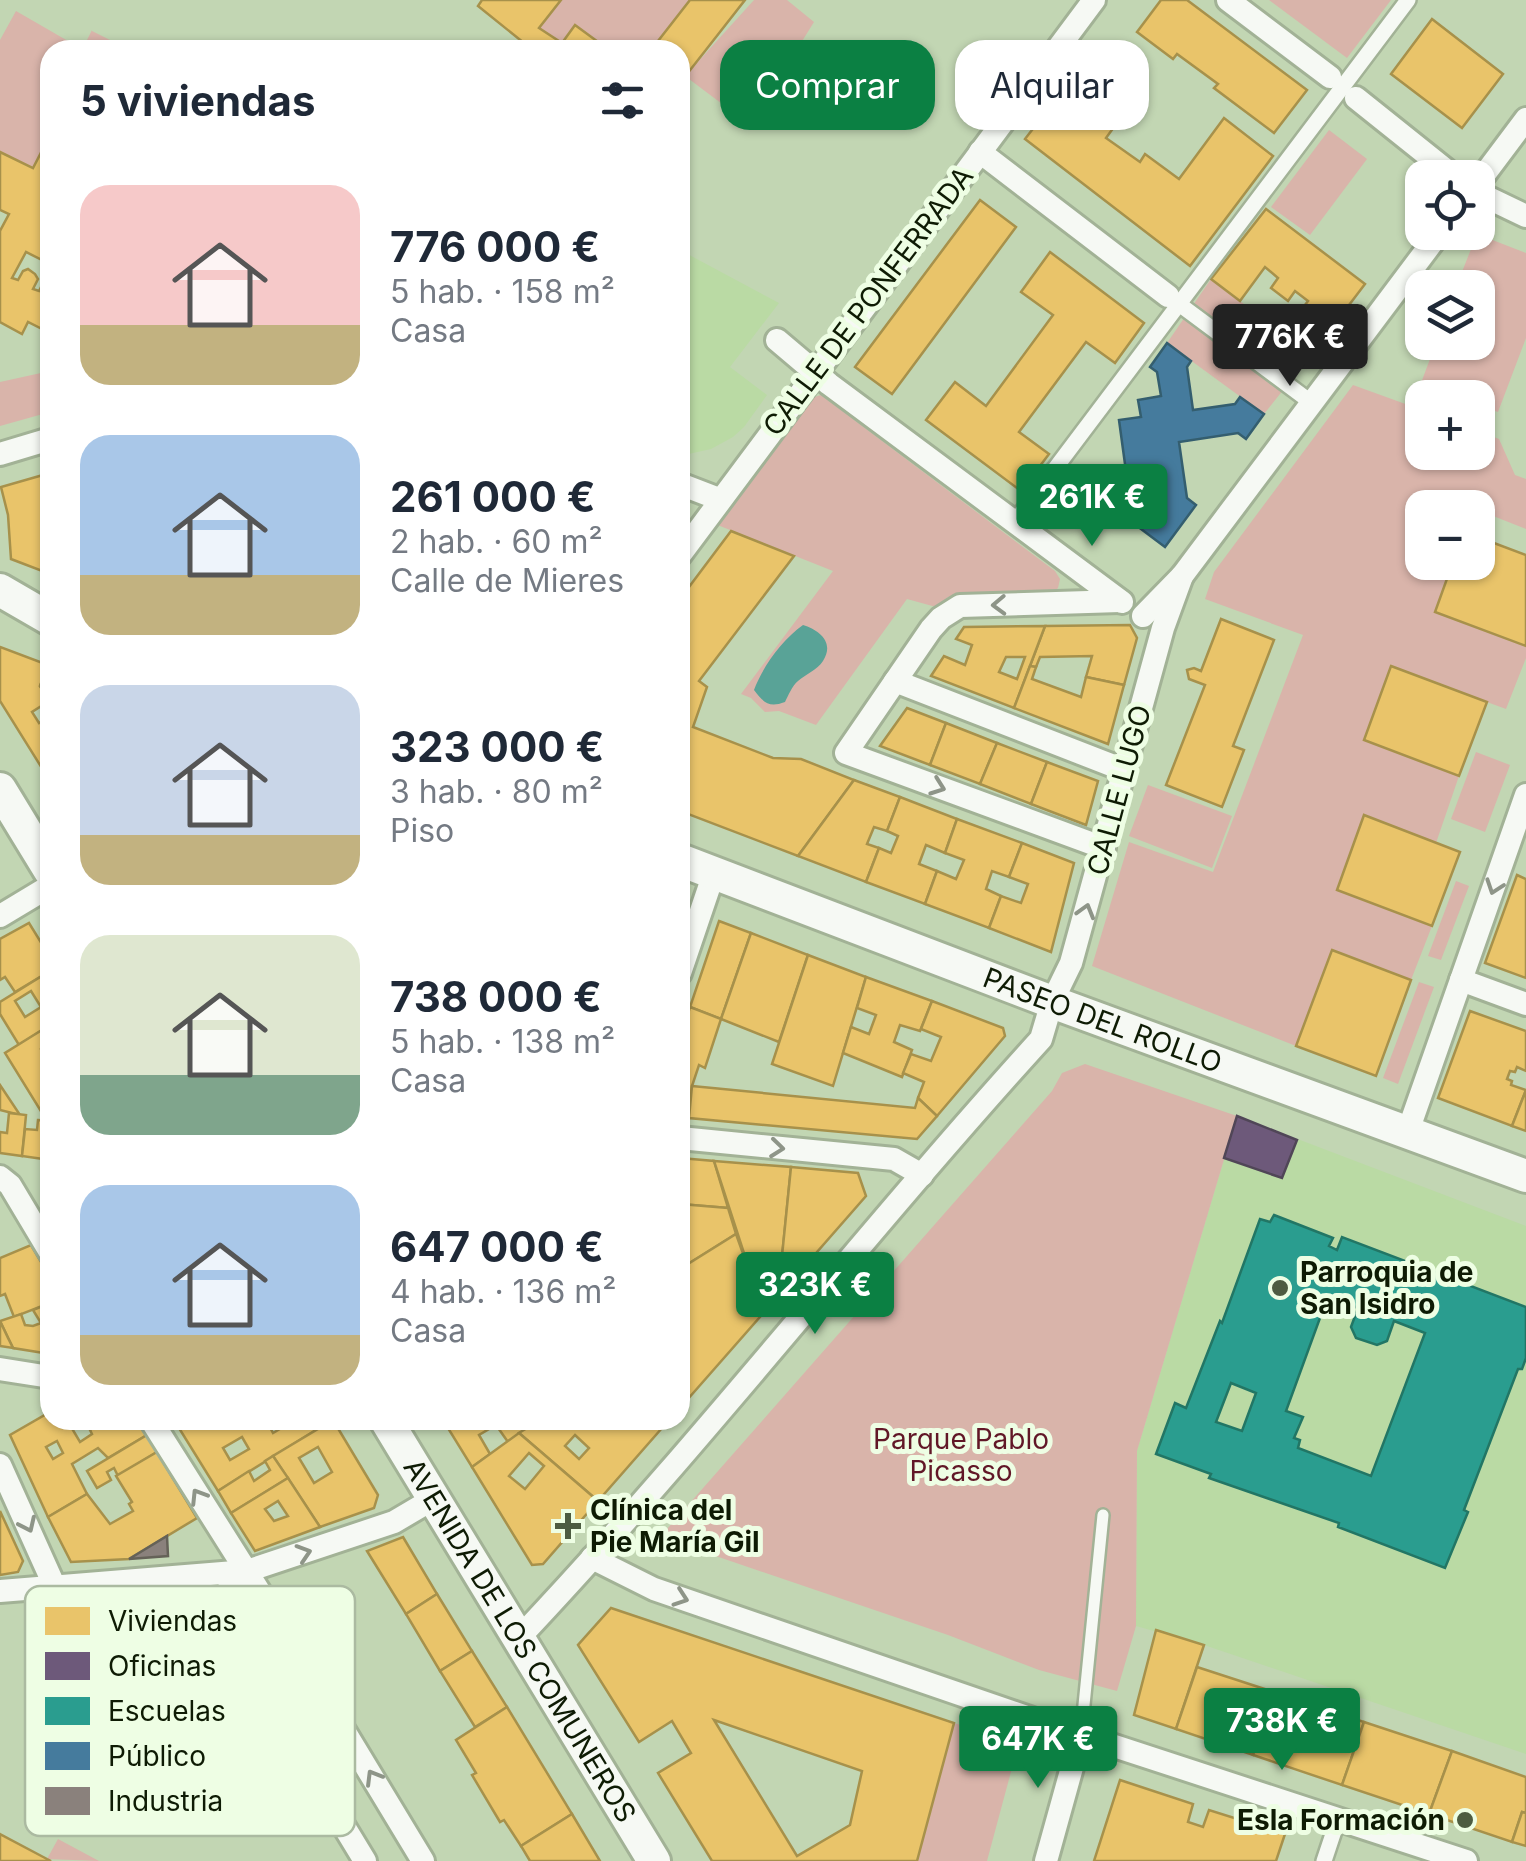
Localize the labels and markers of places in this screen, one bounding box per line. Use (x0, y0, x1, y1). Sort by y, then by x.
pin: 776K € (1209, 304, 1371, 389)
pin: 261K € (1011, 464, 1173, 549)
pin: 323K € (734, 1252, 896, 1337)
place label: Parroquia de San Isidro (1300, 1255, 1473, 1321)
marker: Parroquia de San Isidro (1269, 1277, 1291, 1299)
place label: Clínica del Pie María Gil (590, 1493, 760, 1559)
marker: Clínica del Pie María Gil (555, 1513, 581, 1539)
pin: 738K € (1201, 1688, 1363, 1773)
pin: 647K € (957, 1706, 1119, 1791)
place label: Esla Formación (1237, 1803, 1445, 1837)
marker: Esla Formación (1454, 1809, 1476, 1831)

